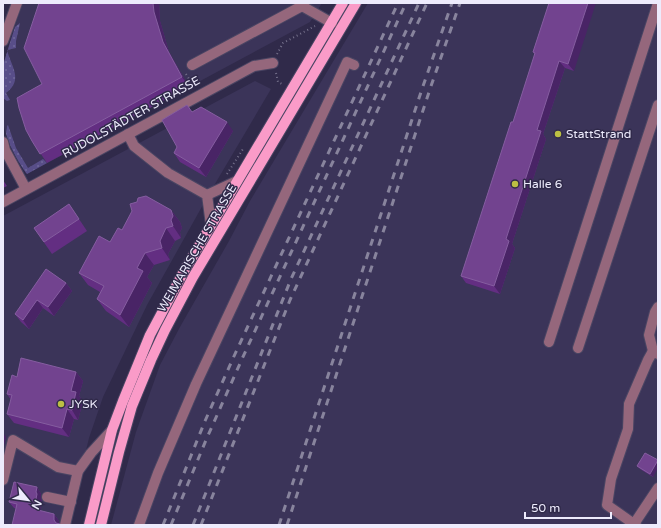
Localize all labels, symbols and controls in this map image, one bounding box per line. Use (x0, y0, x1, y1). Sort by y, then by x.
street label: RUDOLSTÄDTER STRASSE (60, 73, 203, 161)
place label: StattStrand (566, 127, 631, 141)
marker: StattStrand (553, 129, 563, 139)
place label: Halle 6 (523, 177, 562, 191)
marker: Halle 6 (510, 179, 520, 189)
street label: WEIMARISCHE STRASSE (155, 181, 240, 314)
place label: JYSK (69, 397, 98, 411)
marker: JYSK (56, 399, 66, 409)
north arrow (8, 480, 48, 520)
scale bar (525, 494, 611, 520)
text: N (28, 498, 44, 512)
text: 50 m (531, 501, 560, 515)

